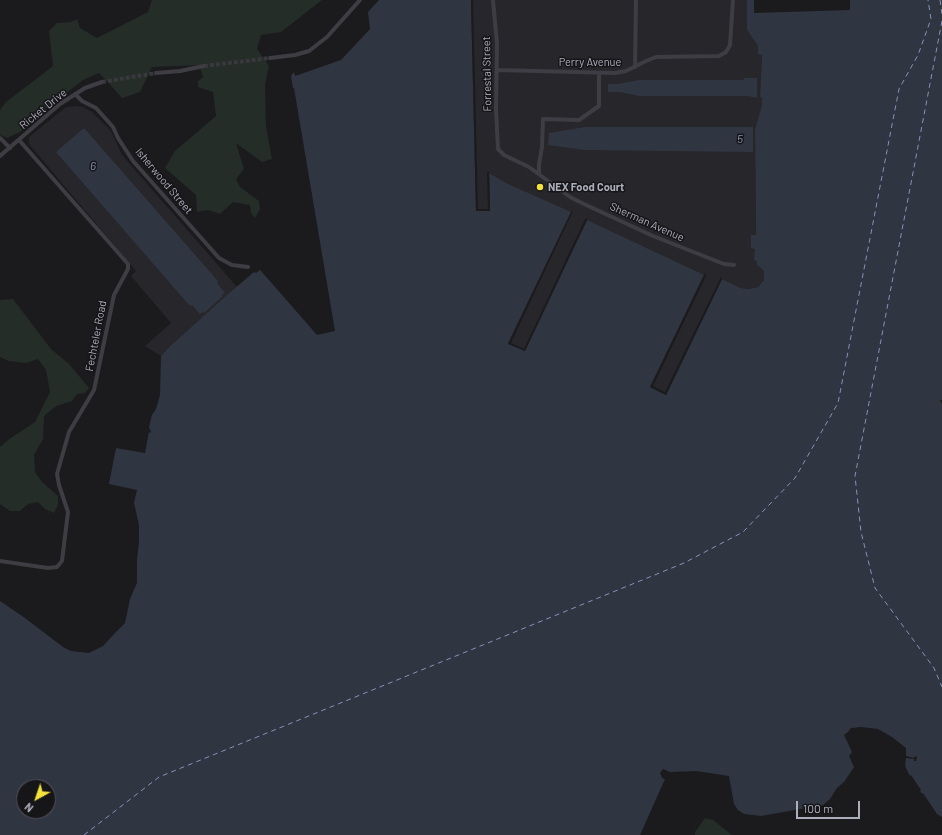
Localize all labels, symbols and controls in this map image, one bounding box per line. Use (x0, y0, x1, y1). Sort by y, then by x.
street label: Forrestal Street (480, 36, 494, 112)
street label: Perry Avenue (559, 55, 621, 69)
street label: Ricket Drive (17, 86, 69, 132)
water label: 5 (737, 132, 743, 146)
street label: Isherwood Street (133, 145, 195, 217)
water label: 6 (90, 159, 96, 173)
place label: NEX Food Court (548, 180, 624, 194)
marker: NEX Food Court (535, 182, 545, 192)
street label: Sherman Avenue (608, 200, 686, 244)
street label: Fechteler Road (83, 299, 109, 373)
north arrow (16, 779, 56, 819)
scale bar (798, 793, 862, 819)
text: N (22, 800, 36, 815)
text: 100 m (803, 801, 833, 815)

